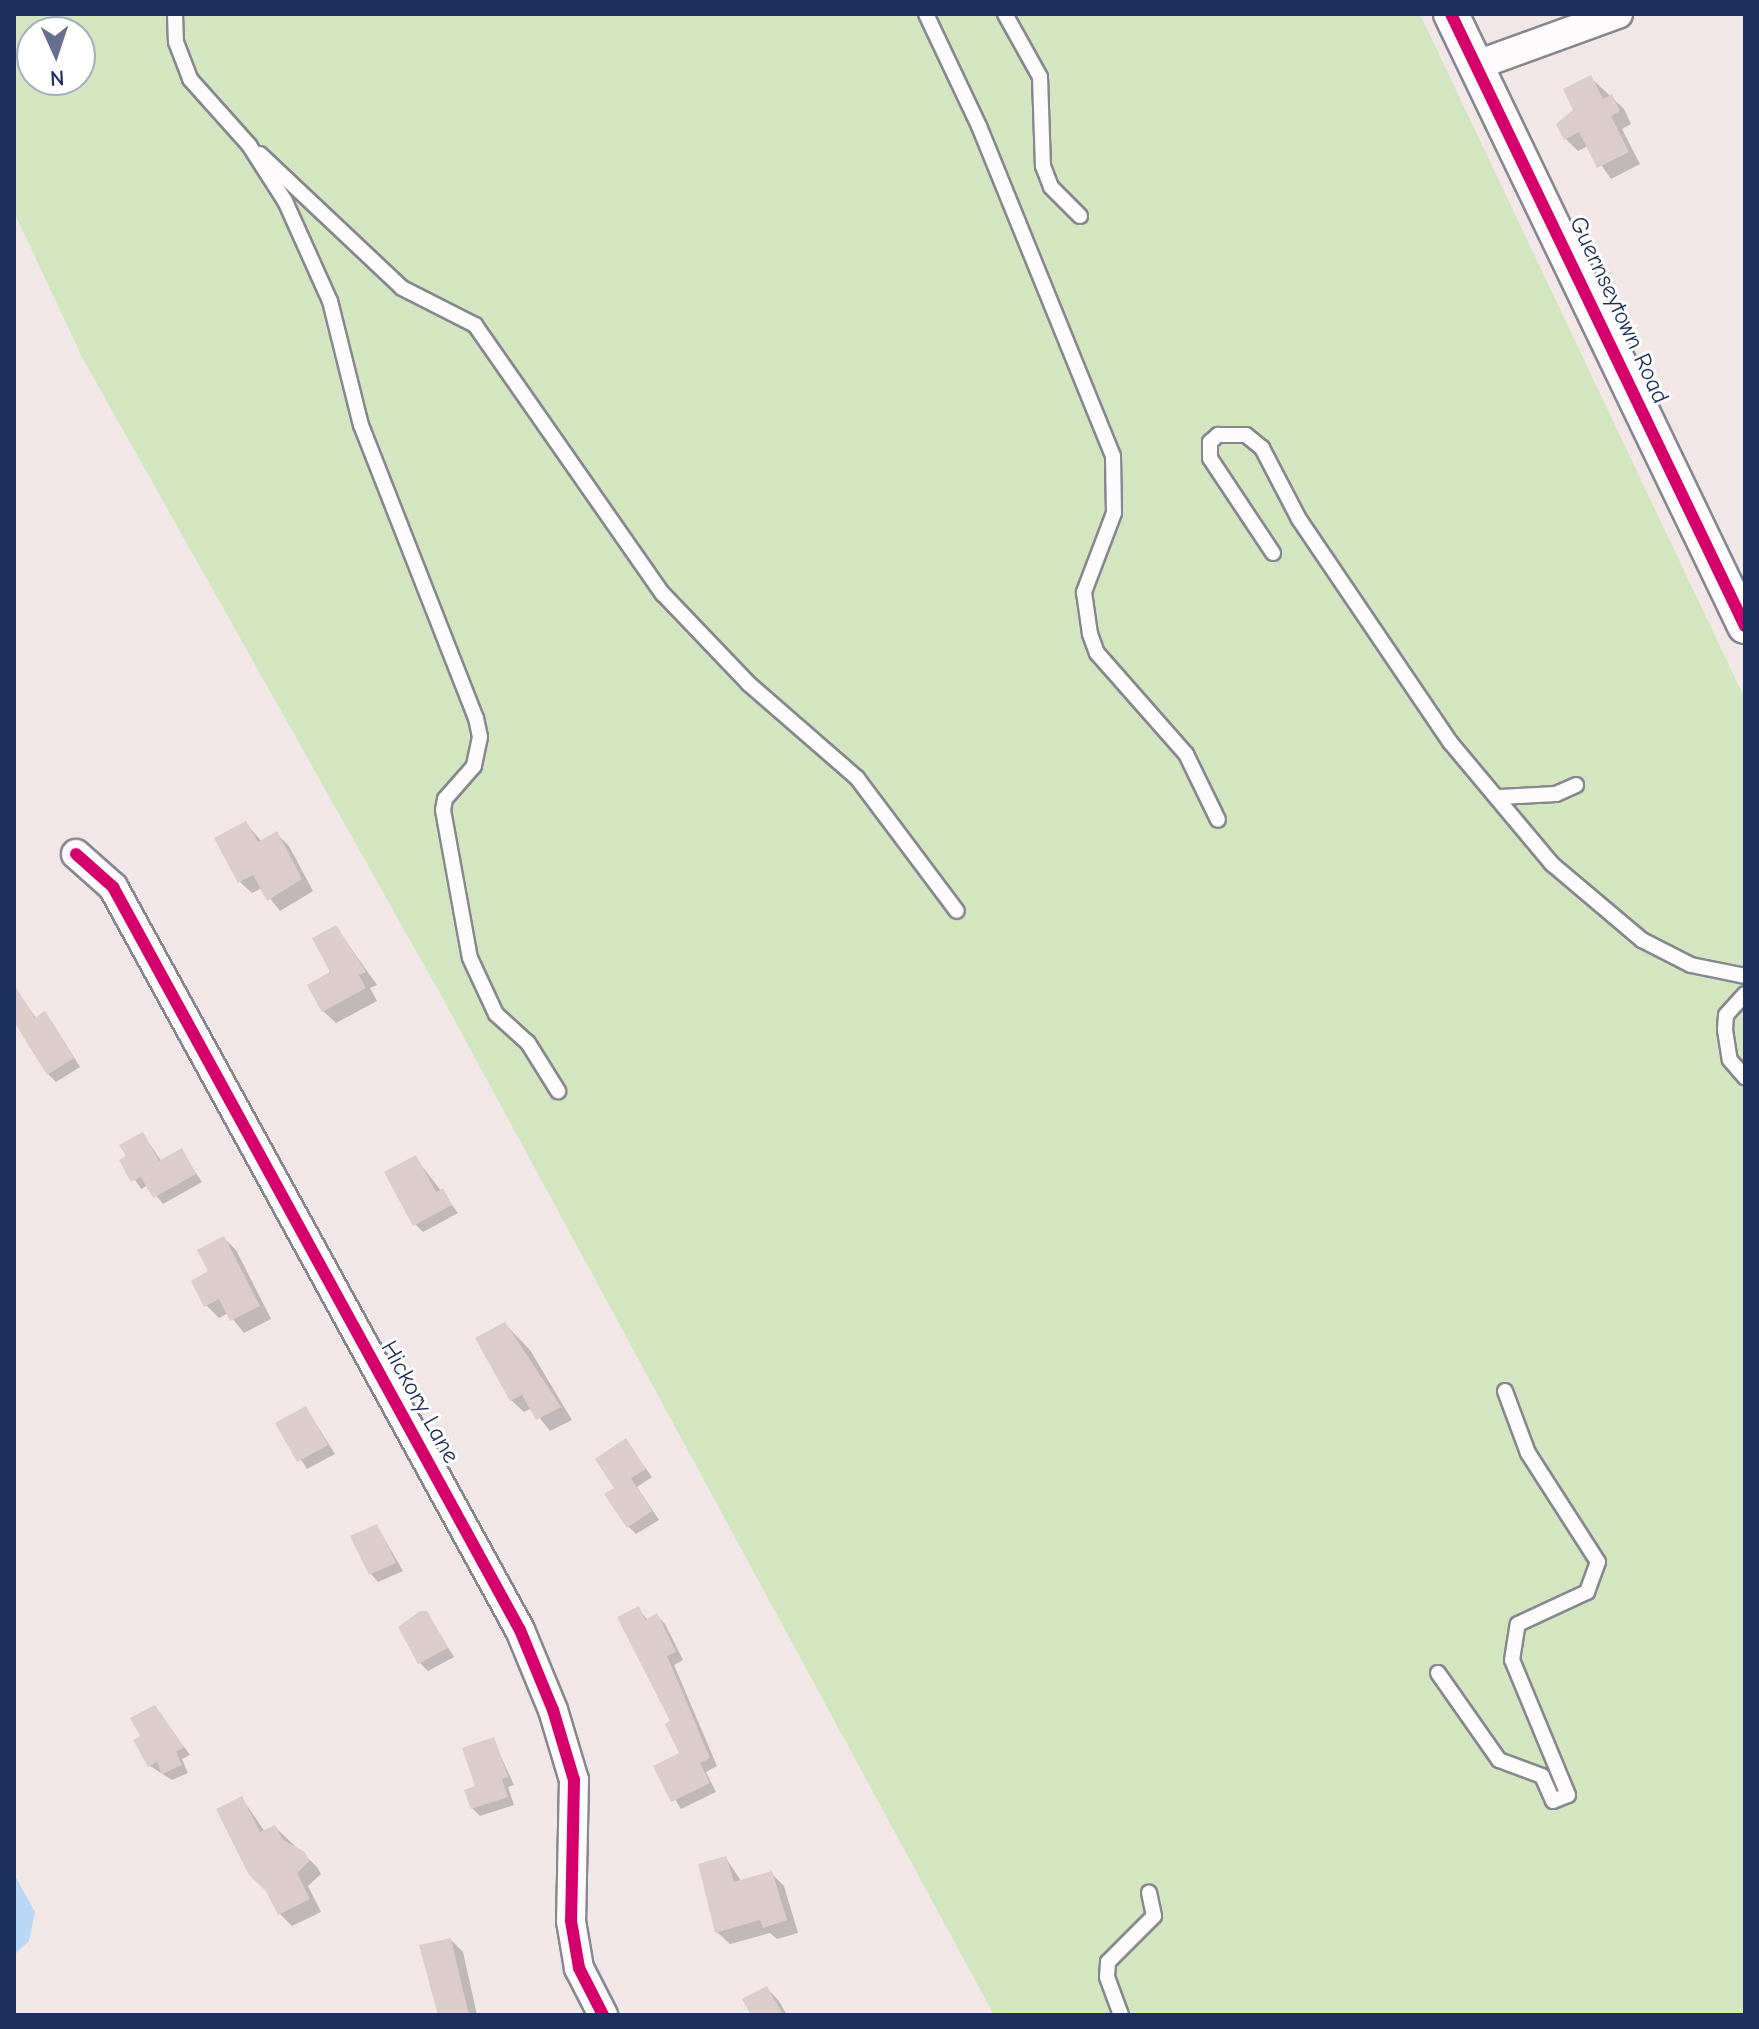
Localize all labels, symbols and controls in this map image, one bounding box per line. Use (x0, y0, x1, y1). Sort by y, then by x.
north arrow (16, 16, 96, 96)
text: N (49, 65, 65, 91)
street label: Guernseytown Road (1563, 212, 1675, 408)
street label: Hickory Lane (375, 1336, 465, 1468)

